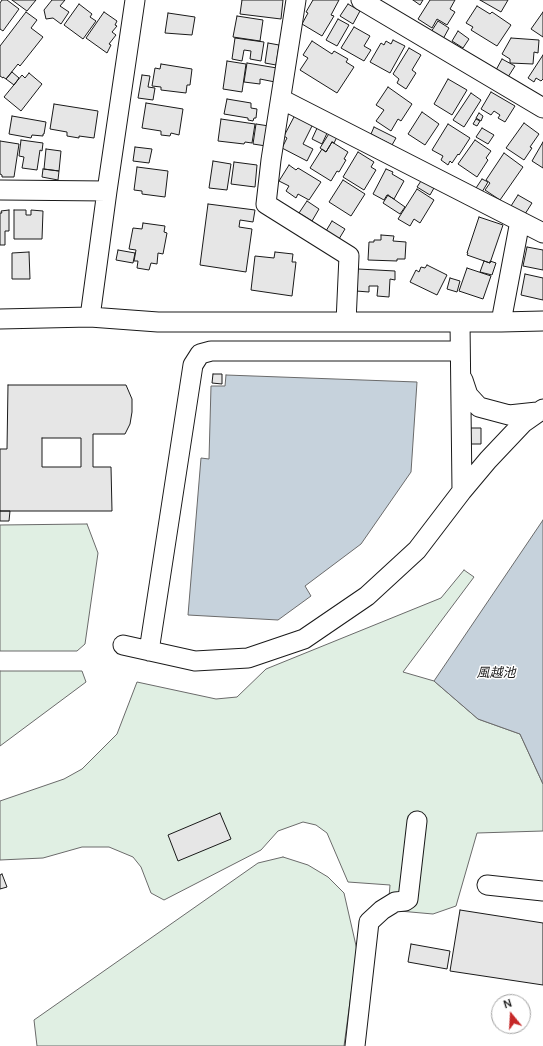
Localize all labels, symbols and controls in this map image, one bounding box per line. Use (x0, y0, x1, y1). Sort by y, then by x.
water label: 風越池 (477, 665, 515, 681)
north arrow (491, 994, 531, 1034)
text: N (501, 995, 514, 1011)

